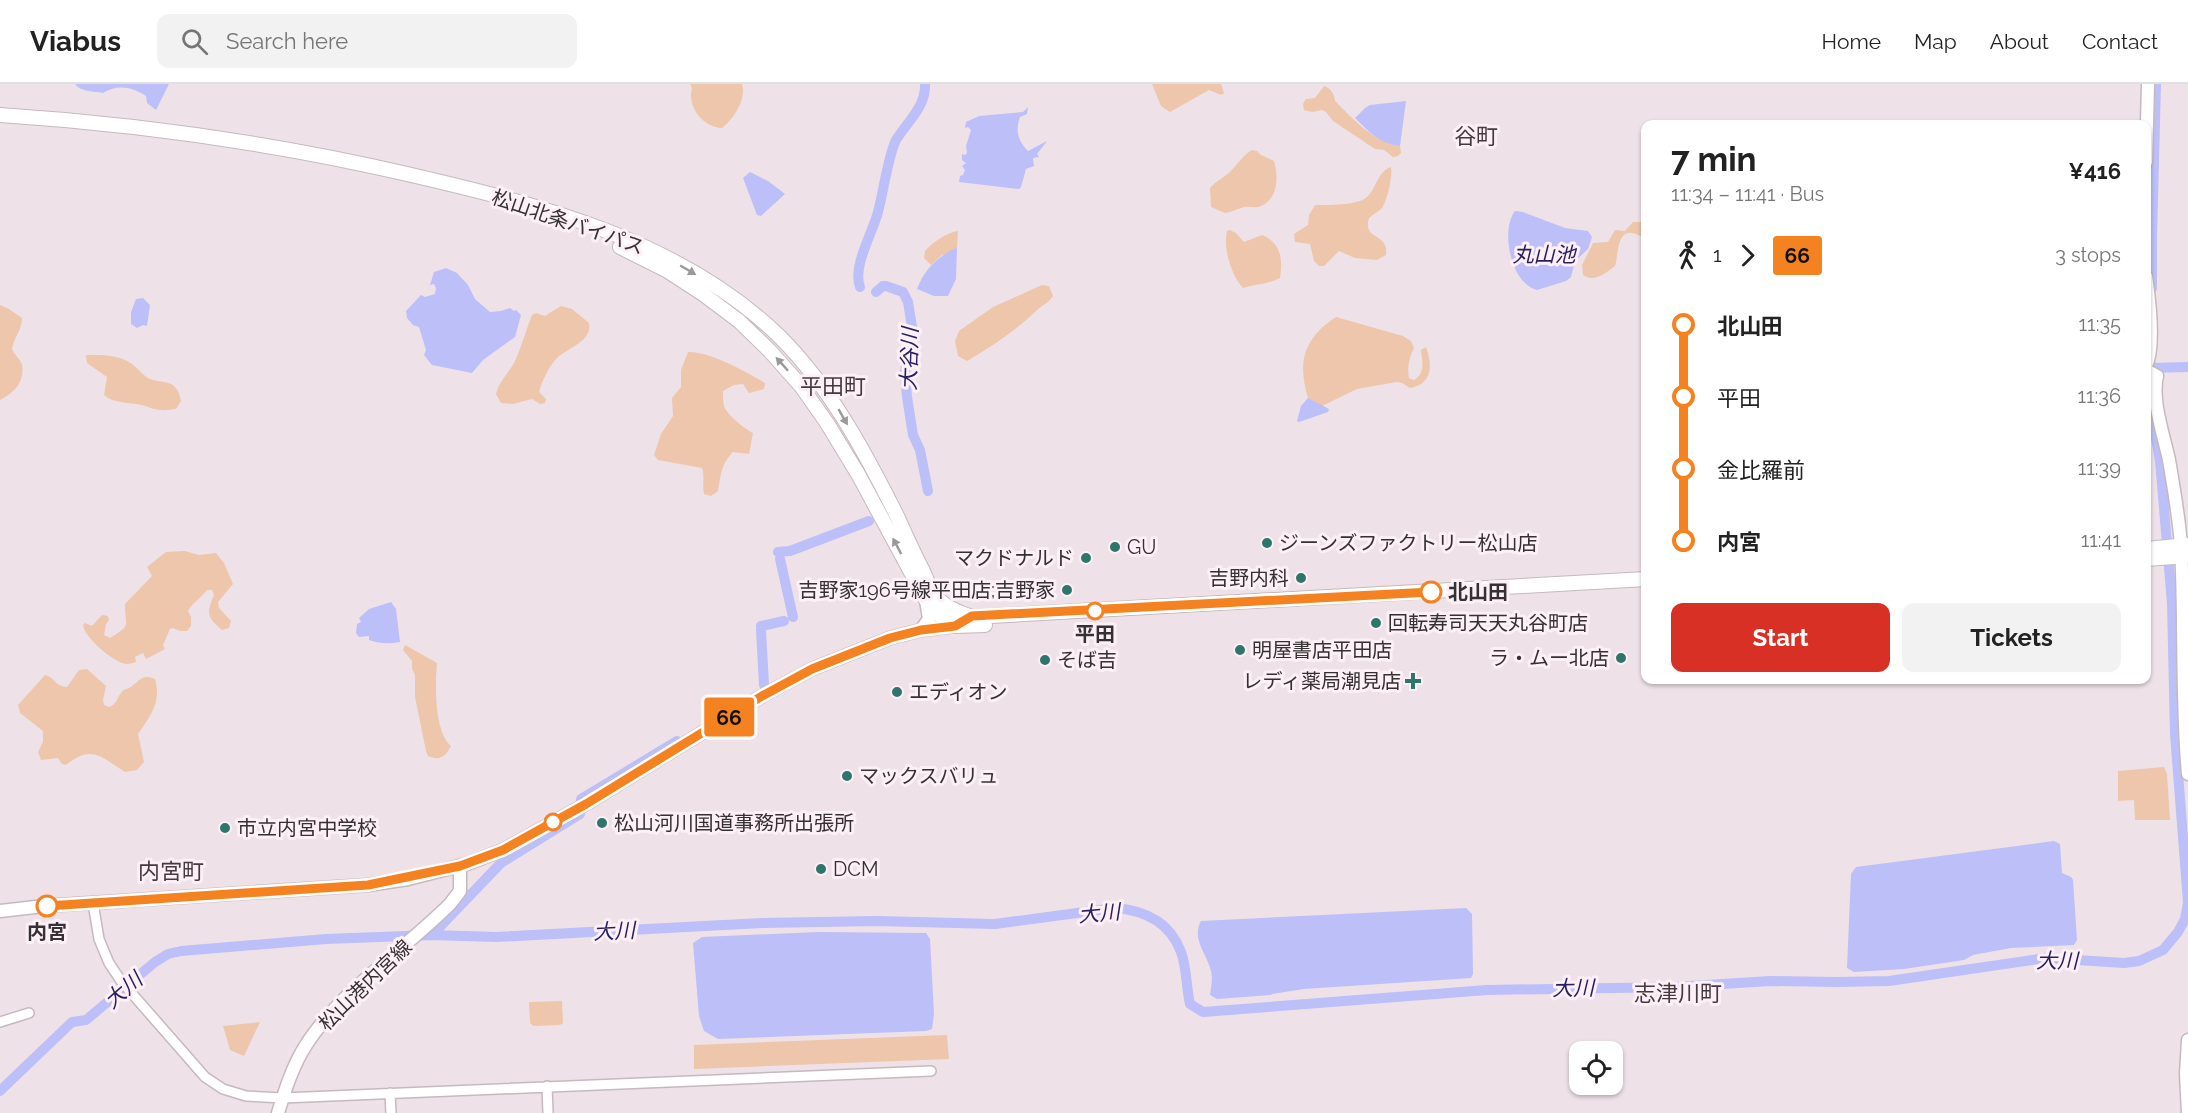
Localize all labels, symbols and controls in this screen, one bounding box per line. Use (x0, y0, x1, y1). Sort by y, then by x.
search box (157, 14, 577, 68)
text: Viabus (30, 25, 121, 58)
icon: search (178, 25, 211, 58)
text: Search here (226, 28, 348, 54)
text: Home (1822, 29, 1881, 54)
text: Map (1914, 29, 1957, 54)
text: About (1990, 29, 2049, 54)
text: Contact (2082, 29, 2158, 54)
district label: 谷町 (1454, 123, 1498, 149)
text: 7 min (1671, 140, 1757, 179)
text: ¥416 (2069, 158, 2121, 184)
text: 11:34 – 11:41 · Bus (1671, 182, 1824, 206)
street label: 松山北条バイパス (489, 185, 647, 259)
icon: walk (1671, 239, 1704, 272)
icon: forward (1731, 239, 1764, 272)
water label: 丸山池 (1513, 242, 1577, 267)
text: 1 (1713, 243, 1722, 267)
text: 66 (1785, 243, 1810, 268)
text: 3 stops (2055, 243, 2121, 267)
one-way arrow (680, 264, 696, 275)
text: 11:35 (2079, 312, 2121, 336)
text: 北山田 (1717, 313, 1783, 339)
water label: 大谷川 (895, 325, 923, 391)
one-way arrow (776, 357, 789, 372)
district label: 平田町 (800, 373, 866, 399)
text: 11:36 (2077, 384, 2121, 408)
text: 平田 (1717, 385, 1761, 411)
one-way arrow (837, 409, 848, 425)
text: 11:39 (2078, 456, 2121, 480)
text: 金比羅前 (1717, 457, 1805, 483)
text: 11:41 (2081, 528, 2121, 552)
text: 内宮 (1717, 529, 1761, 555)
place label: ジーンズファクトリー松山店 (1279, 531, 1538, 555)
place label: GU (1127, 535, 1156, 559)
marker: ジーンズファクトリー松山店 (1260, 536, 1274, 550)
one-way arrow (892, 537, 902, 554)
marker: GU (1108, 540, 1122, 554)
place label: マクドナルド (954, 546, 1074, 570)
marker: マクドナルド (1079, 551, 1093, 565)
place label: 吉野内科 (1209, 566, 1289, 590)
marker: 吉野内科 (1294, 571, 1308, 585)
place label: 吉野家196号線平田店;吉野家 (799, 578, 1055, 602)
place label: 北山田 (1448, 580, 1508, 604)
marker: 北山田 (1420, 581, 1442, 603)
marker: 吉野家196号線平田店;吉野家 (1060, 583, 1074, 597)
marker: 平田 (1086, 602, 1104, 620)
button: Start (1671, 603, 1890, 672)
button: Tickets (1902, 603, 2121, 672)
place label: 回転寿司天天丸谷町店 (1388, 611, 1588, 635)
marker: 回転寿司天天丸谷町店 (1369, 616, 1383, 630)
place label: 平田 (1075, 622, 1115, 646)
place label: 明屋書店平田店 (1252, 638, 1392, 662)
marker: 明屋書店平田店 (1233, 643, 1247, 657)
place label: ラ・ムー北店 (1489, 646, 1609, 670)
place label: そば吉 (1057, 648, 1117, 672)
marker: ラ・ムー北店 (1614, 651, 1628, 665)
marker: そば吉 (1038, 653, 1052, 667)
place label: レディ薬局潮見店 (1242, 669, 1401, 693)
marker: レディ薬局潮見店 (1406, 674, 1420, 688)
place label: エディオン (909, 680, 1008, 704)
marker: エディオン (890, 685, 904, 699)
line badge: 66 (702, 698, 756, 736)
text: 66 (716, 705, 742, 730)
place label: マックスバリュ (859, 764, 998, 788)
marker: マックスバリュ (840, 769, 854, 783)
place label: 松山河川国道事務所出張所 (614, 811, 854, 835)
unlabelled marker (544, 813, 562, 831)
place label: 市立内宮中学校 (237, 816, 377, 840)
marker: 松山河川国道事務所出張所 (595, 816, 609, 830)
marker: 市立内宮中学校 (218, 821, 232, 835)
place label: DCM (833, 857, 879, 881)
district label: 内宮町 (138, 858, 204, 884)
marker: DCM (814, 862, 828, 876)
marker: 内宮 (36, 895, 58, 917)
water label: 大川 (1077, 899, 1123, 927)
water label: 大川 (592, 917, 638, 945)
place label: 内宮 (27, 920, 67, 944)
street label: 松山港内宮線 (314, 935, 416, 1035)
water label: 大川 (2036, 948, 2080, 973)
water label: 大川 (99, 965, 149, 1013)
water label: 大川 (1552, 975, 1596, 1001)
district label: 志津川町 (1634, 980, 1722, 1006)
map controls (1569, 1041, 1623, 1095)
button: locate (1569, 1041, 1623, 1095)

